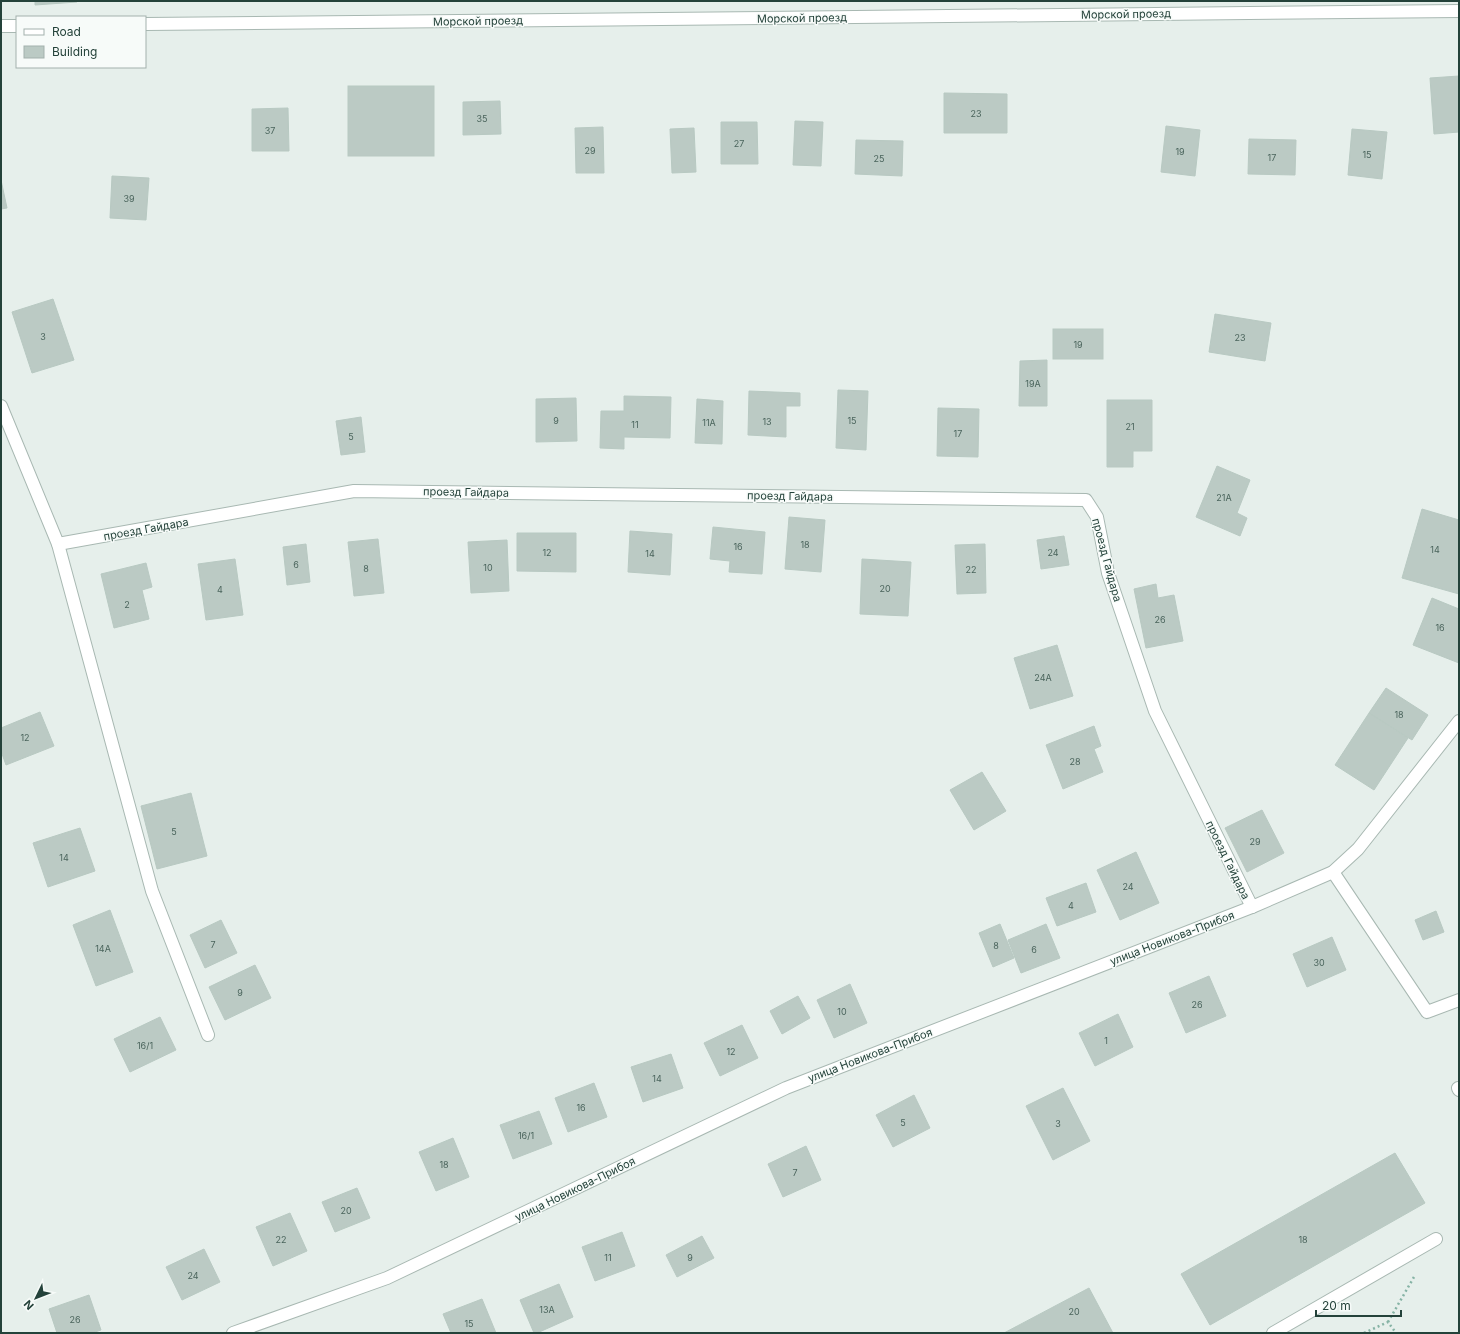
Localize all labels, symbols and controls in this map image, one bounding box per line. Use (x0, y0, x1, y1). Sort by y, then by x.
street label: Морской проезд (1081, 6, 1171, 22)
street label: Морской проезд (757, 10, 847, 26)
street label: Морской проезд (433, 13, 523, 29)
legend (16, 16, 146, 68)
text: Road (52, 24, 81, 39)
text: Building (52, 44, 97, 59)
house number: 23 (970, 108, 982, 119)
house number: 35 (476, 113, 488, 124)
house number: 37 (265, 125, 275, 136)
house number: 27 (734, 138, 744, 149)
house number: 29 (584, 145, 596, 156)
house number: 19 (1175, 146, 1185, 157)
house number: 15 (1362, 149, 1372, 160)
house number: 17 (1268, 152, 1276, 163)
house number: 25 (874, 153, 884, 164)
house number: 39 (123, 193, 135, 204)
house number: 3 (40, 331, 46, 342)
house number: 23 (1234, 332, 1246, 343)
house number: 19 (1073, 339, 1083, 350)
house number: 19А (1025, 378, 1041, 389)
house number: 9 (553, 415, 559, 426)
house number: 15 (847, 415, 857, 426)
house number: 13 (762, 416, 772, 427)
house number: 11А (702, 417, 716, 428)
house number: 11 (631, 419, 639, 430)
house number: 21 (1125, 421, 1135, 432)
house number: 17 (954, 428, 962, 439)
house number: 5 (348, 431, 354, 442)
street label: проезд Гайдара (423, 484, 509, 500)
street label: проезд Гайдара (747, 488, 833, 504)
house number: 21А (1216, 492, 1232, 503)
street label: проезд Гайдара (102, 515, 190, 543)
street label: проезд Гайдара (1089, 517, 1125, 603)
house number: 18 (800, 539, 810, 550)
house number: 16 (733, 541, 743, 552)
house number: 14 (1430, 544, 1440, 555)
house number: 12 (542, 547, 552, 558)
house number: 24 (1047, 547, 1059, 558)
house number: 14 (645, 548, 655, 559)
house number: 6 (293, 559, 299, 570)
house number: 10 (483, 562, 493, 573)
house number: 8 (363, 563, 369, 574)
house number: 22 (966, 564, 976, 575)
house number: 20 (879, 583, 891, 594)
house number: 4 (217, 584, 223, 595)
house number: 2 (124, 599, 130, 610)
house number: 26 (1154, 614, 1166, 625)
house number: 16 (1435, 622, 1445, 633)
house number: 24А (1034, 672, 1052, 683)
house number: 18 (1394, 709, 1404, 720)
house number: 12 (20, 732, 30, 743)
house number: 28 (1069, 756, 1081, 767)
street label: проезд Гайдара (1203, 818, 1253, 902)
house number: 5 (171, 826, 177, 837)
house number: 29 (1249, 836, 1261, 847)
house number: 14 (59, 852, 69, 863)
house number: 24 (1122, 881, 1134, 892)
house number: 4 (1068, 900, 1074, 911)
street label: улица Новикова-Прибоя (1108, 908, 1236, 968)
house number: 7 (210, 939, 216, 950)
house number: 8 (993, 940, 999, 951)
house number: 14А (95, 943, 111, 954)
house number: 6 (1031, 944, 1037, 955)
house number: 30 (1313, 957, 1325, 968)
house number: 9 (237, 987, 243, 998)
house number: 26 (1191, 999, 1203, 1010)
house number: 10 (837, 1006, 847, 1017)
street label: улица Новикова-Прибоя (806, 1025, 934, 1085)
house number: 1 (1104, 1035, 1108, 1046)
house number: 16/1 (137, 1040, 153, 1051)
house number: 12 (726, 1046, 736, 1057)
house number: 14 (652, 1073, 662, 1084)
house number: 16 (576, 1102, 586, 1113)
house number: 5 (900, 1117, 906, 1128)
house number: 3 (1055, 1118, 1061, 1129)
house number: 16/1 (518, 1130, 534, 1141)
street label: улица Новикова-Прибоя (513, 1154, 637, 1224)
house number: 18 (439, 1159, 449, 1170)
house number: 7 (792, 1167, 798, 1178)
house number: 20 (340, 1205, 352, 1216)
house number: 22 (276, 1234, 286, 1245)
house number: 18 (1298, 1234, 1308, 1245)
house number: 11 (604, 1252, 612, 1263)
house number: 9 (687, 1252, 693, 1263)
house number: 24 (187, 1270, 199, 1281)
north arrow (16, 1278, 56, 1318)
scale bar (1316, 1292, 1401, 1318)
text: N (21, 1297, 37, 1313)
text: 20 m (1322, 1298, 1351, 1313)
house number: 13А (539, 1304, 555, 1315)
house number: 20 (1068, 1306, 1080, 1317)
house number: 26 (69, 1314, 81, 1325)
house number: 15 (464, 1318, 474, 1329)

